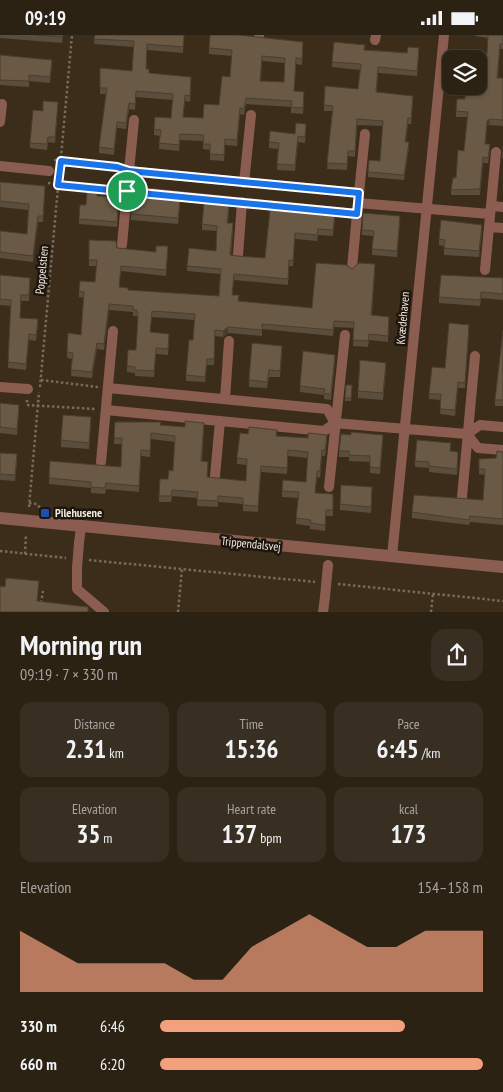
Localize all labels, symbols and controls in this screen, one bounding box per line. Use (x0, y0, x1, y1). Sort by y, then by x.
text: 09:19 (25, 6, 66, 30)
map controls (442, 50, 487, 95)
button: layers (442, 50, 487, 95)
pin (106, 170, 148, 212)
icon: arrive (113, 177, 141, 205)
street label: Poppelstien (32, 245, 51, 295)
street label: Kvædehaven (393, 291, 412, 345)
place label: Pilehusene (55, 505, 102, 520)
marker: Pilehusene (39, 507, 51, 519)
street label: Trippendalsvej (220, 533, 282, 554)
text: Morning run (20, 626, 142, 663)
button: share (431, 629, 483, 681)
text: 09:19 · 7 × 330 m (20, 664, 118, 684)
text: Distance (74, 715, 115, 733)
text: Time (239, 715, 264, 733)
text: Pace (397, 715, 420, 733)
text: 2.31 (65, 733, 106, 765)
text: 15:36 (224, 733, 279, 765)
text: 6:45 (377, 733, 419, 765)
text: km (106, 744, 124, 762)
text: /km (419, 744, 440, 762)
text: Elevation (72, 800, 117, 818)
text: Heart rate (227, 800, 276, 818)
text: kcal (399, 800, 418, 818)
text: 35 (77, 818, 100, 850)
text: 137 (221, 818, 257, 850)
text: 173 (391, 818, 426, 850)
text: m (100, 829, 113, 847)
text: bpm (257, 829, 282, 847)
text: Elevation (20, 877, 71, 897)
text: 154–158 m (418, 877, 483, 897)
text: 330 m (20, 1016, 57, 1036)
text: 6:46 (100, 1016, 125, 1036)
text: 660 m (20, 1054, 57, 1074)
text: 6:20 (100, 1054, 125, 1074)

